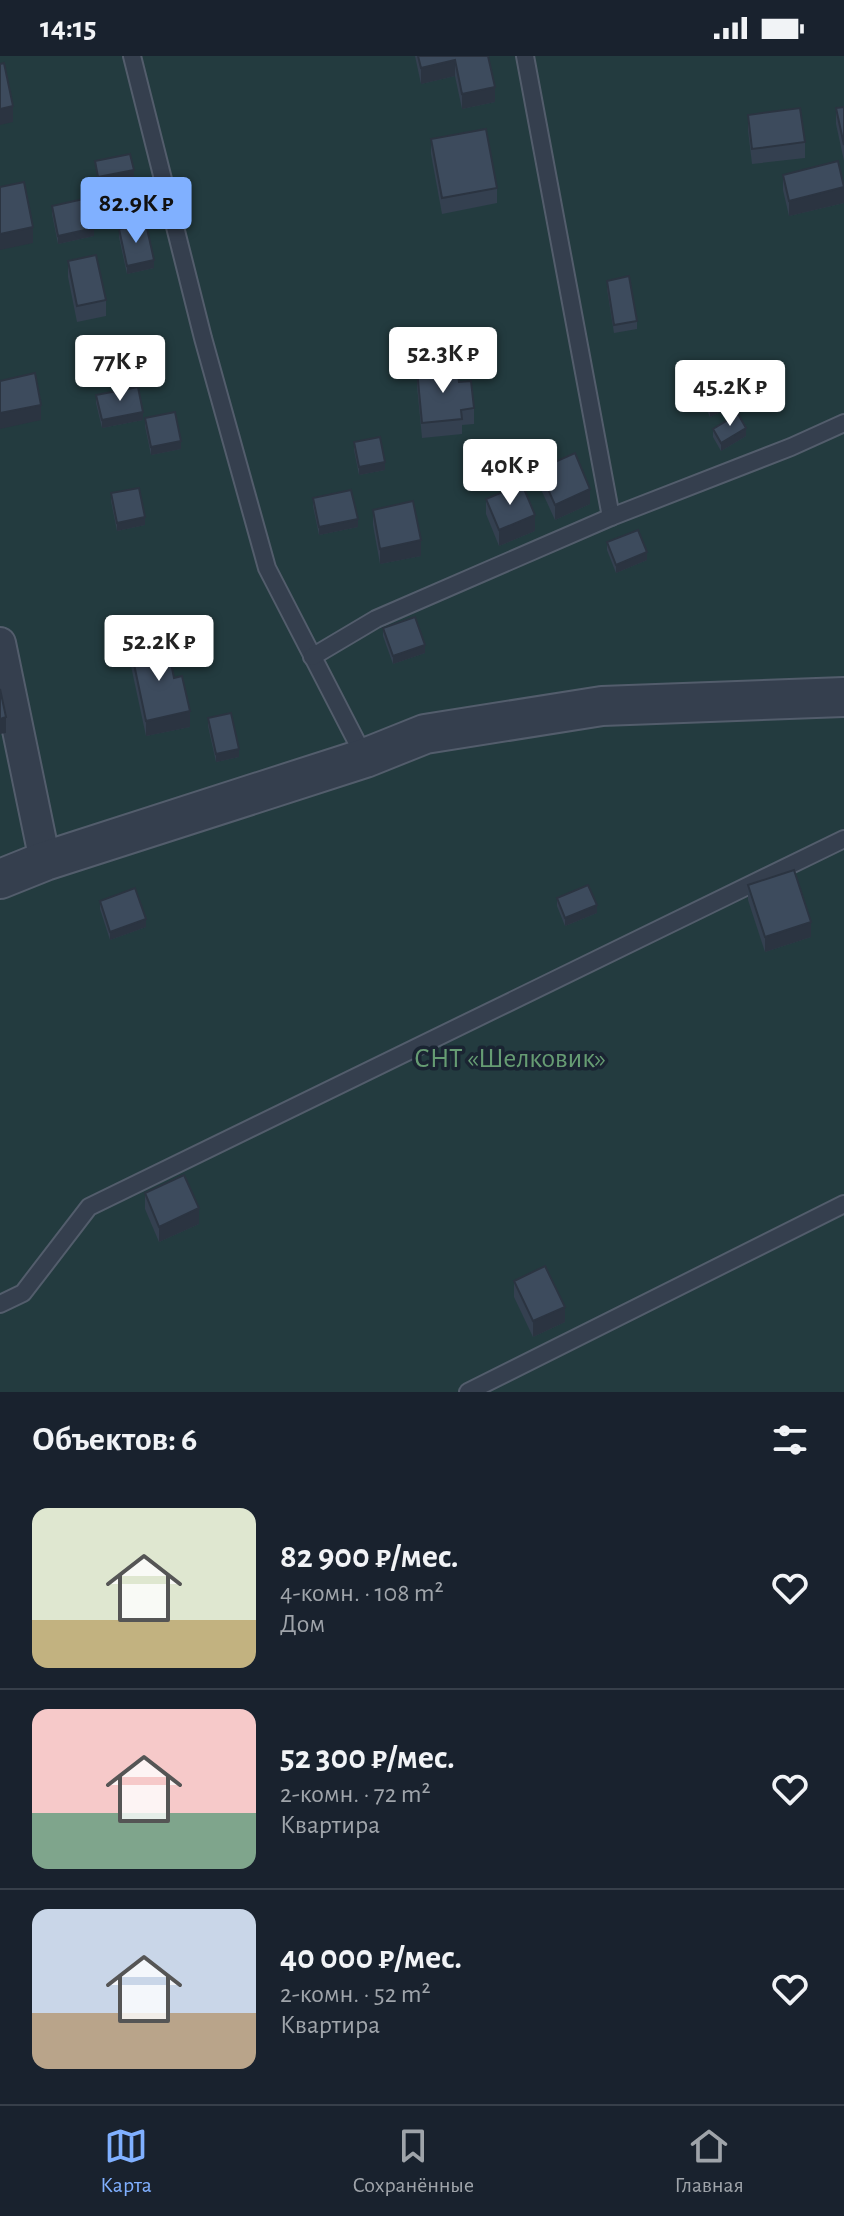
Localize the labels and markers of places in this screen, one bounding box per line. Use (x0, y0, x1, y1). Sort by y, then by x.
pin: 82.9K ₽ (62, 177, 210, 245)
pin: 52.3K ₽ (369, 327, 517, 395)
pin: 77K ₽ (64, 335, 176, 403)
pin: 45.2K ₽ (656, 360, 804, 428)
pin: 40K ₽ (454, 439, 566, 507)
pin: 52.2K ₽ (85, 615, 233, 683)

